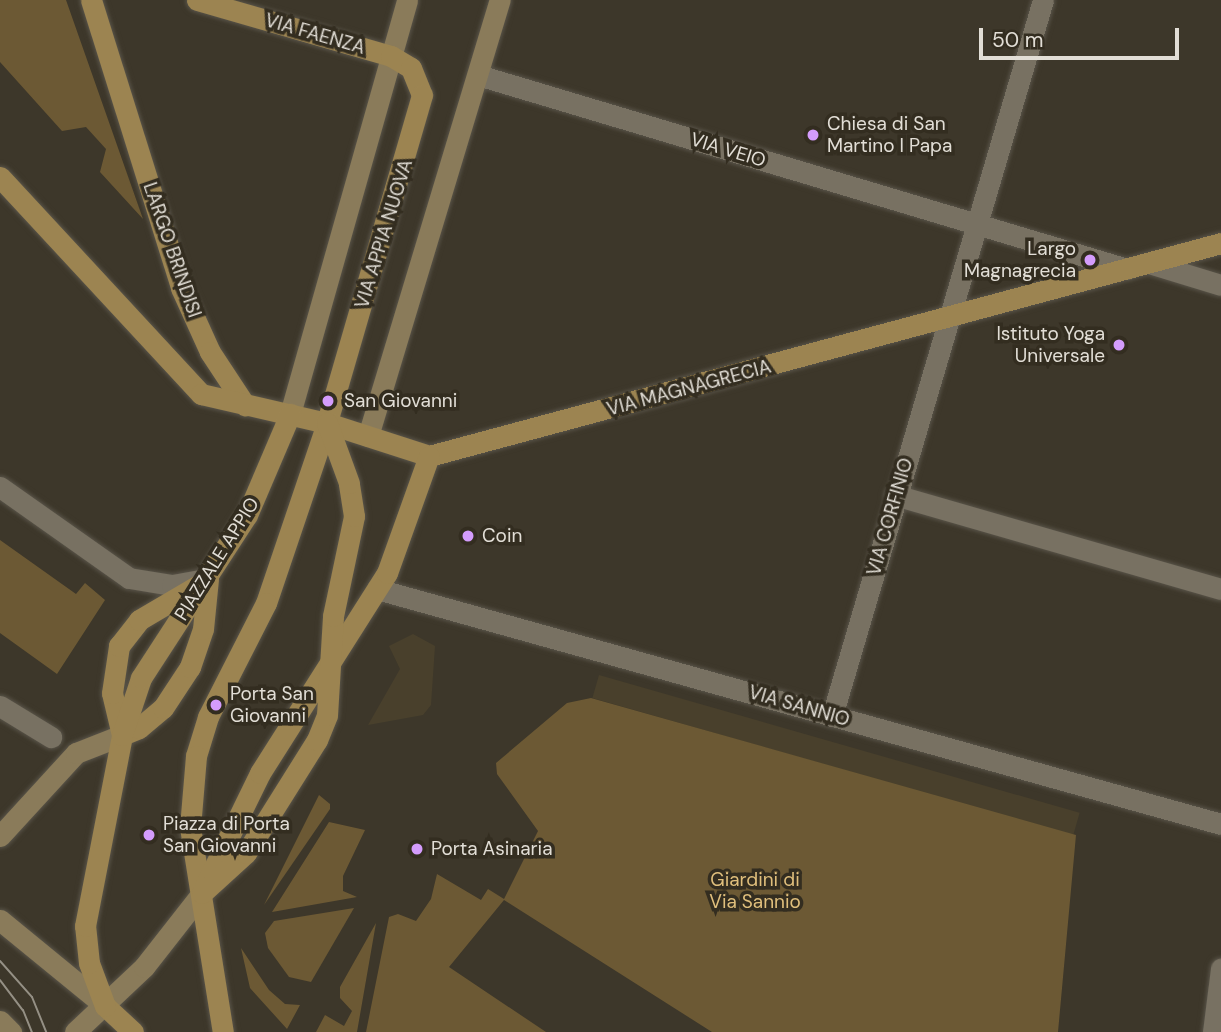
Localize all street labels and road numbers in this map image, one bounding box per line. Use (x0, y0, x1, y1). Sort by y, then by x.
street label: VIA FAENZA (262, 9, 368, 59)
street label: VIA VEIO (688, 128, 768, 172)
street label: VIA APPIA NUOVA (350, 157, 418, 311)
street label: LARGO BRINDISI (138, 179, 206, 321)
street label: VIA MAGNAGRECIA (604, 355, 774, 421)
street label: VIA CORFINIO (862, 456, 918, 578)
street label: PIAZZALE APPIO (170, 493, 264, 625)
street label: VIA SANNIO (746, 681, 852, 731)

